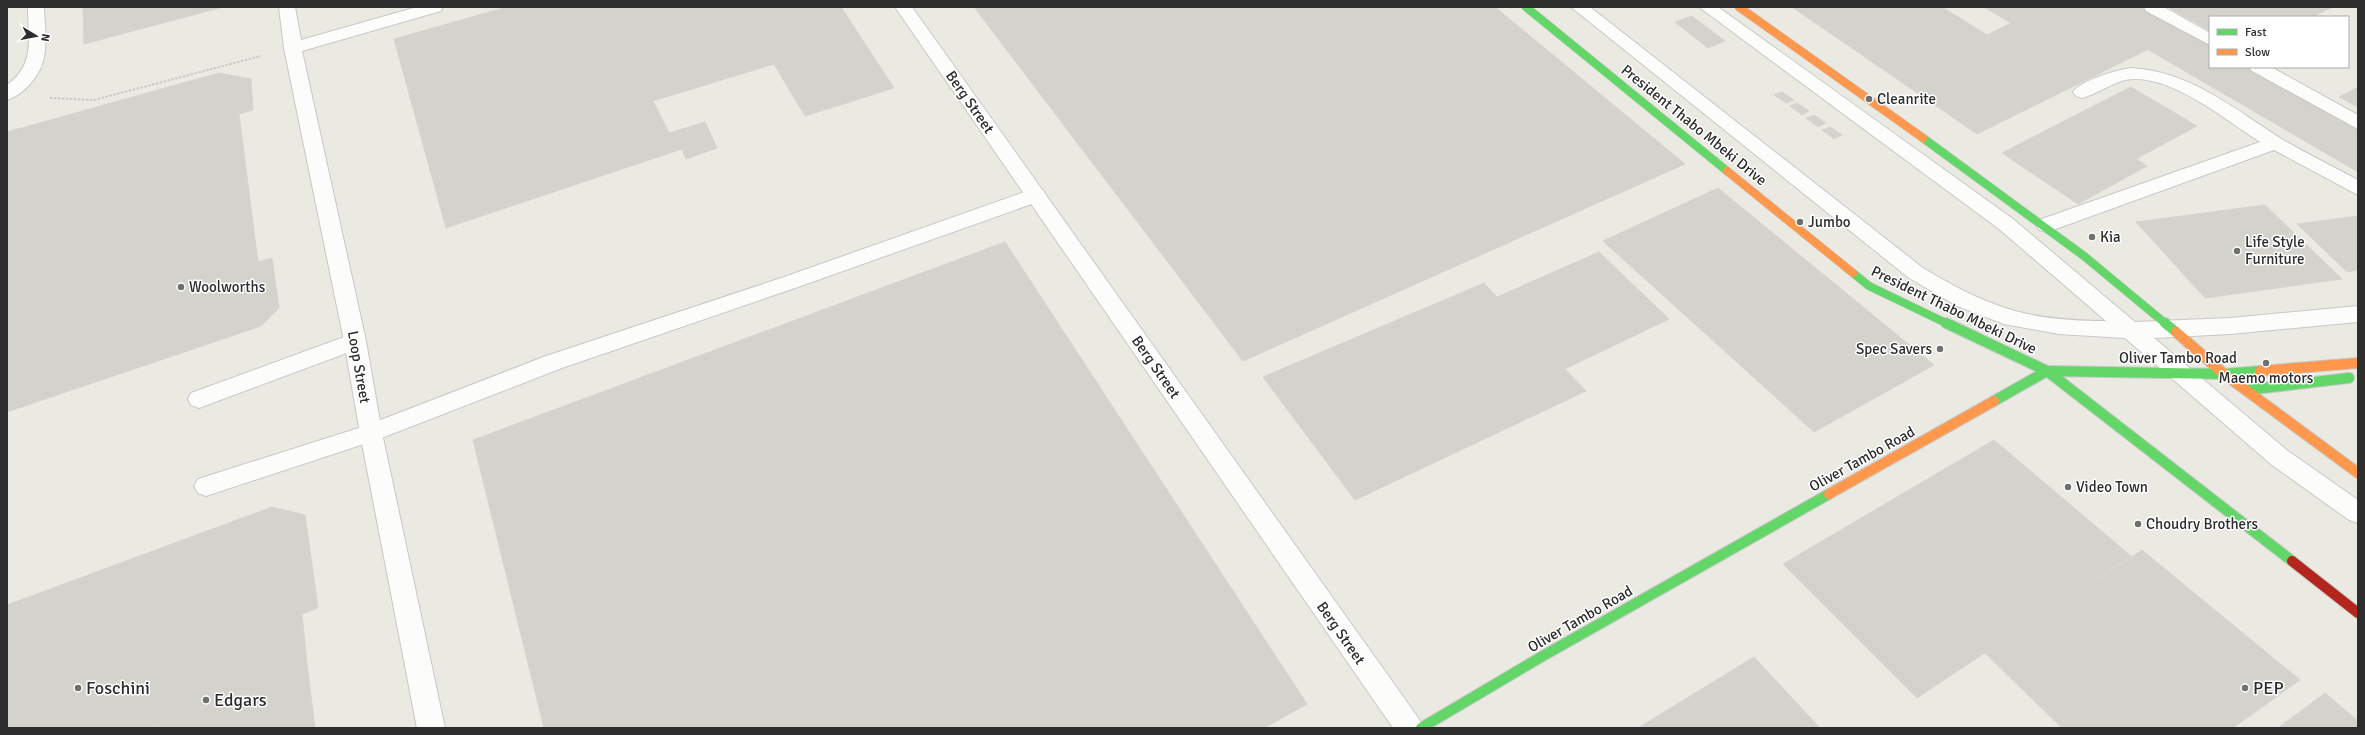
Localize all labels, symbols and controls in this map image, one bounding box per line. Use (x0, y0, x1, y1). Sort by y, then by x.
north arrow (16, 16, 56, 56)
legend (2209, 16, 2349, 68)
text: Fast (2245, 25, 2266, 40)
text: N (38, 33, 52, 43)
text: Slow (2245, 45, 2270, 60)
street label: President Thabo Mbeki Drive (1618, 61, 1770, 189)
street label: Berg Street (942, 67, 998, 137)
place label: Cleanrite (1877, 90, 1936, 108)
marker: Cleanrite (1864, 94, 1874, 104)
place label: Jumbo (1808, 213, 1851, 231)
marker: Jumbo (1795, 217, 1805, 227)
place label: Kia (2100, 228, 2121, 246)
marker: Kia (2087, 232, 2097, 242)
place label: Life Style Furniture (2245, 233, 2305, 268)
marker: Life Style Furniture (2232, 246, 2242, 256)
street label: President Thabo Mbeki Drive (1868, 262, 2040, 358)
place label: Woolworths (189, 278, 266, 296)
marker: Woolworths (176, 282, 186, 292)
street label: Loop Street (344, 329, 374, 405)
street label: Berg Street (1128, 332, 1184, 402)
place label: Spec Savers (1856, 340, 1932, 358)
marker: Spec Savers (1935, 344, 1945, 354)
street label: Oliver Tambo Road (2119, 349, 2237, 367)
marker: Maemo motors (2261, 358, 2271, 368)
place label: Maemo motors (2219, 369, 2314, 387)
street label: Oliver Tambo Road (1806, 422, 1918, 495)
place label: Video Town (2076, 478, 2148, 496)
marker: Video Town (2063, 482, 2073, 492)
place label: Choudry Brothers (2146, 515, 2259, 533)
marker: Choudry Brothers (2133, 519, 2143, 529)
street label: Oliver Tambo Road (1524, 582, 1636, 656)
street label: Berg Street (1313, 598, 1369, 668)
place label: Foschini (86, 677, 150, 699)
place label: PEP (2253, 677, 2284, 699)
marker: Foschini (73, 683, 83, 693)
marker: PEP (2240, 683, 2250, 693)
place label: Edgars (214, 689, 267, 711)
marker: Edgars (201, 695, 211, 705)

